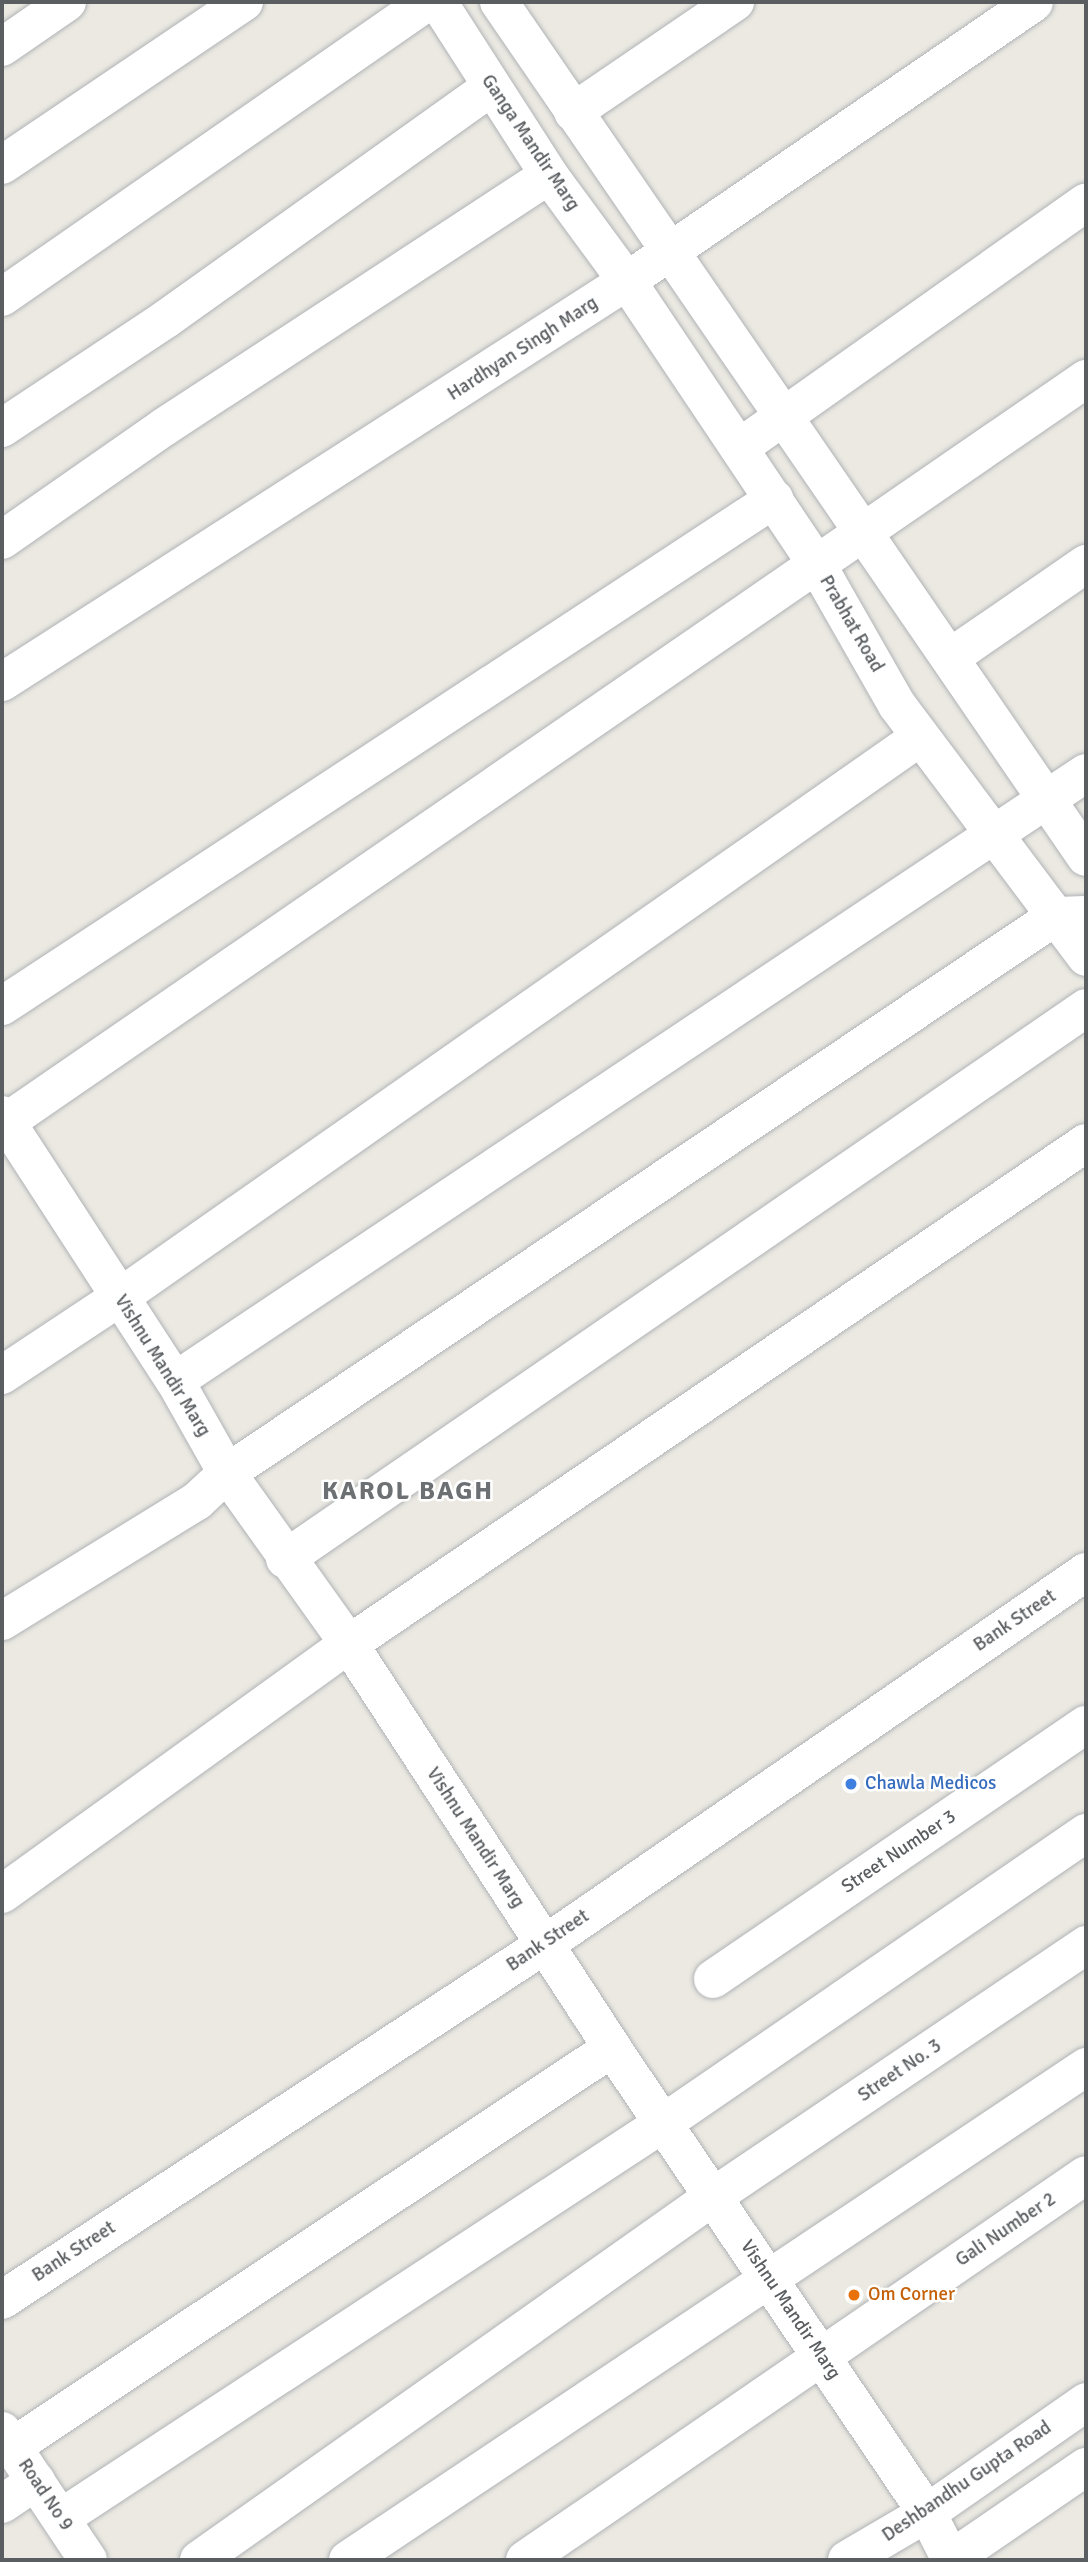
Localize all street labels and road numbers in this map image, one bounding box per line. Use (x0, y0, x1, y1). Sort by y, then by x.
street label: Ganga Mandir Marg (476, 70, 584, 216)
street label: Hardhyan Singh Marg (444, 292, 602, 406)
street label: Prabhat Road (814, 571, 888, 677)
street label: Vishnu Mandir Marg (109, 1291, 215, 1441)
street label: Bank Street (969, 1585, 1061, 1657)
street label: Vishnu Mandir Marg (421, 1763, 529, 1913)
street label: Street Number 3 (837, 1805, 961, 1899)
street label: Bank Street (502, 1905, 594, 1977)
street label: Street No. 3 (854, 2035, 946, 2107)
street label: Gali Number 2 (952, 2188, 1060, 2272)
street label: Bank Street (28, 2217, 120, 2287)
street label: Vishnu Mandir Marg (735, 2236, 845, 2384)
street label: Deshbandhu Gupta Road (878, 2417, 1056, 2547)
street label: Road No 9 (13, 2455, 77, 2535)

